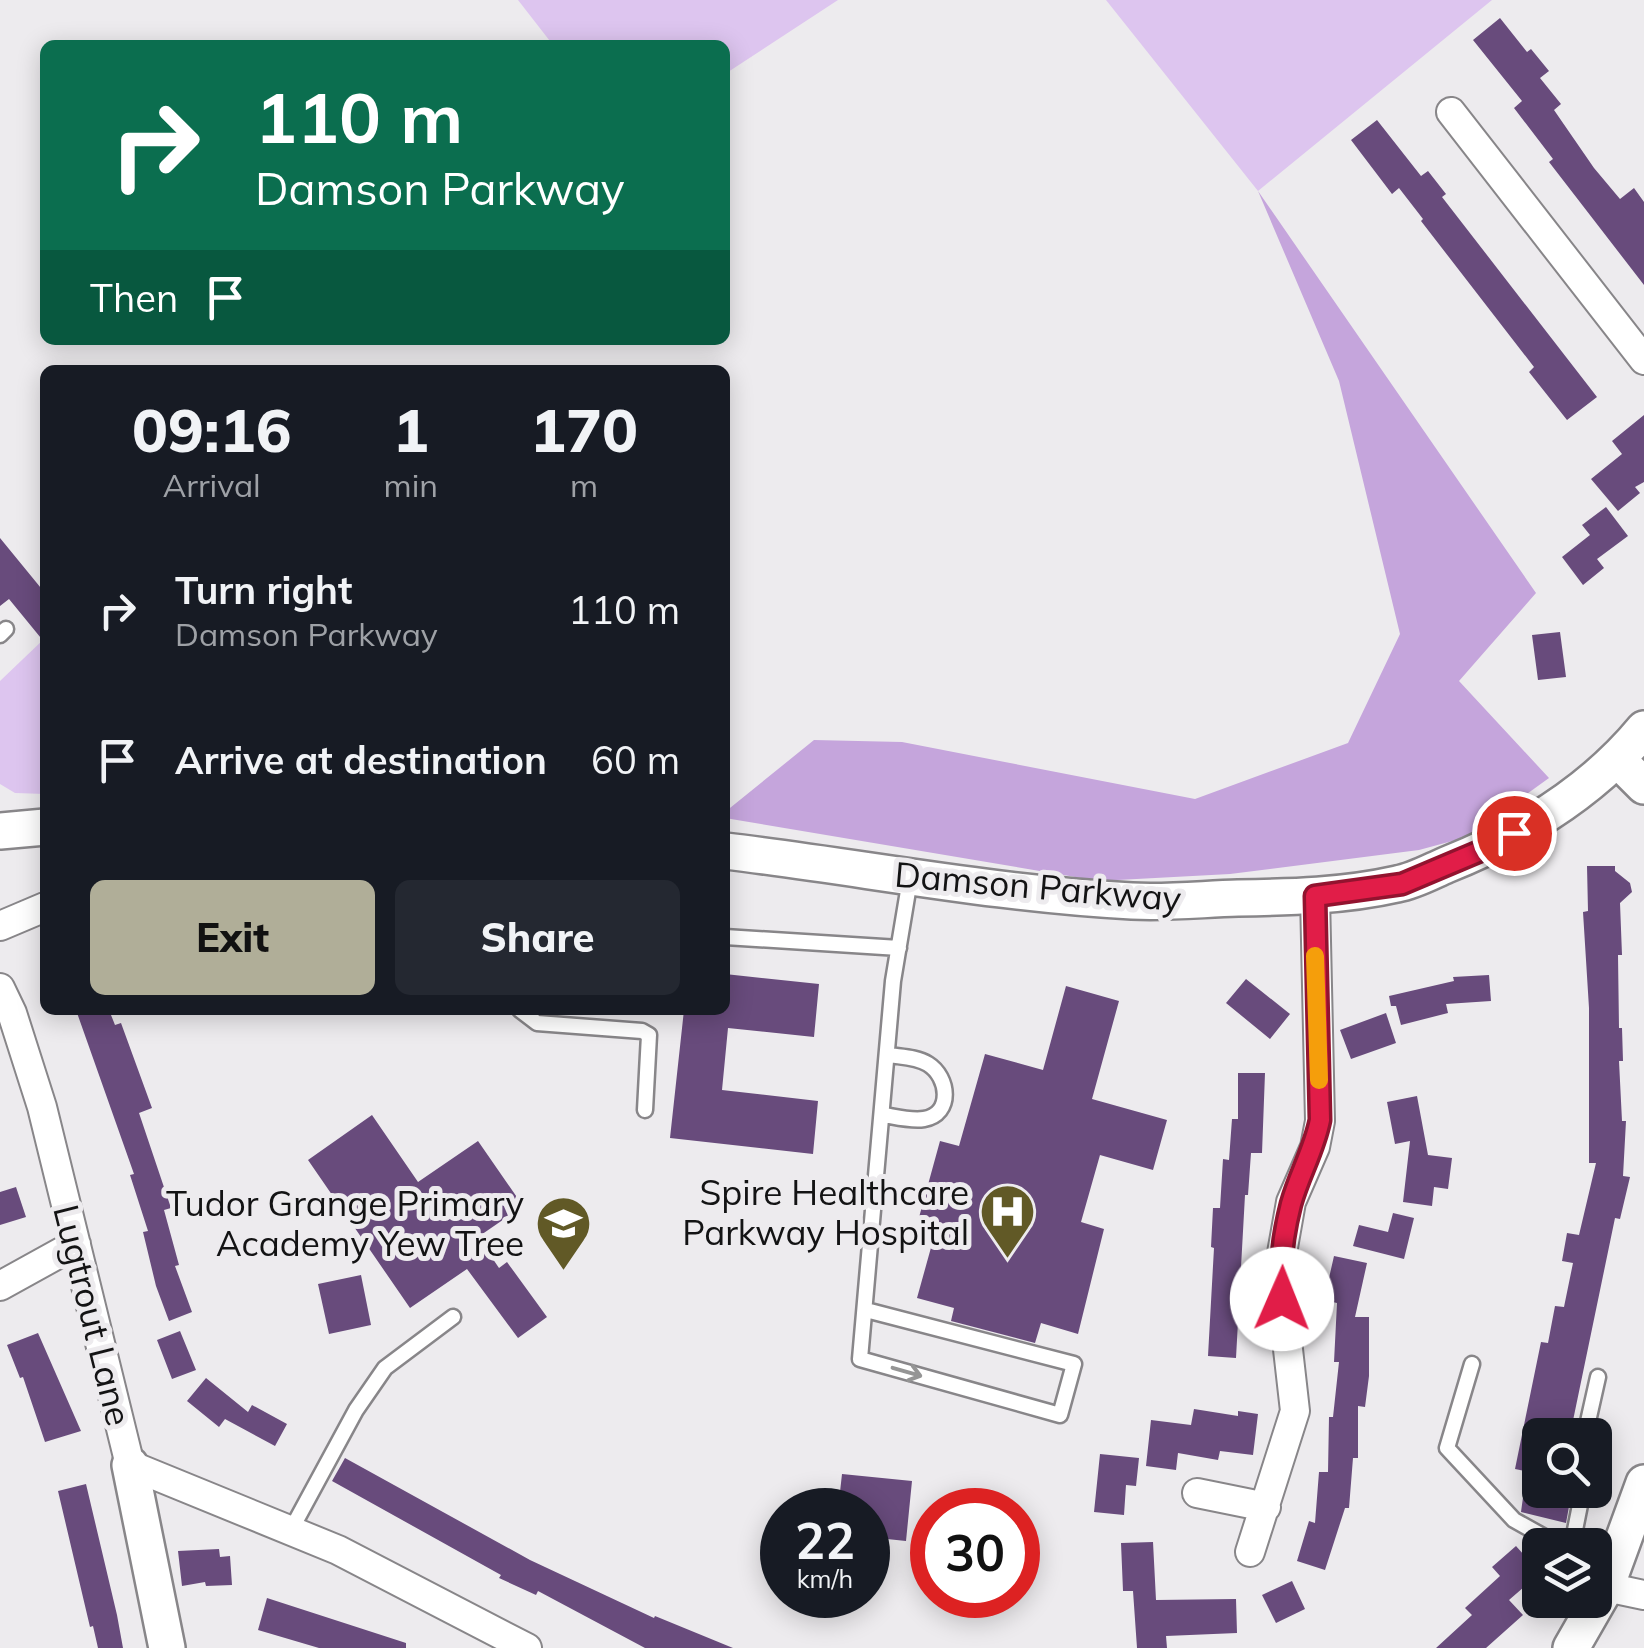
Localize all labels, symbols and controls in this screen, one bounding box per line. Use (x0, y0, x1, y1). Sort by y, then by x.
text: 110 m (255, 73, 463, 161)
icon: right (90, 80, 220, 210)
text: Damson Parkway (255, 160, 625, 216)
icon: arrive (198, 270, 253, 325)
text: Then (90, 274, 178, 322)
text: 09:16 (132, 392, 292, 467)
text: 1 (393, 392, 429, 467)
text: 170 (530, 392, 638, 467)
text: Arrival (163, 465, 261, 505)
text: min (384, 465, 438, 505)
text: m (570, 465, 598, 505)
text: Turn right (175, 566, 352, 614)
icon: right (90, 583, 145, 638)
text: 110 m (568, 586, 680, 634)
text: Damson Parkway (175, 614, 438, 654)
icon: arrive (90, 733, 145, 788)
text: Arrive at destination (175, 736, 547, 784)
text: 60 m (591, 736, 680, 784)
pin (1472, 791, 1557, 876)
icon: arrive (1487, 806, 1542, 861)
street label: Damson Parkway (893, 852, 1183, 920)
button: Exit (90, 880, 375, 995)
button: Share (395, 880, 680, 995)
place label: Spire Healthcare Parkway Hospital (682, 1170, 969, 1254)
place label: Tudor Grange Primary Academy Yew Tree (166, 1181, 524, 1265)
hospital icon: Spire Healthcare Parkway Hospital (978, 1182, 1038, 1261)
school or university icon: Tudor Grange Primary Academy Yew Tree (533, 1193, 593, 1272)
street label: Lugtrout Lane (44, 1200, 142, 1430)
position arrow (1230, 1247, 1334, 1351)
one-way arrow (890, 1363, 922, 1382)
map controls (1522, 1418, 1612, 1618)
button: search (1522, 1418, 1612, 1508)
speed limit sign: 30 (910, 1488, 1040, 1618)
text: 22 (795, 1509, 855, 1572)
button: layers (1522, 1528, 1612, 1618)
text: km/h (797, 1563, 853, 1594)

